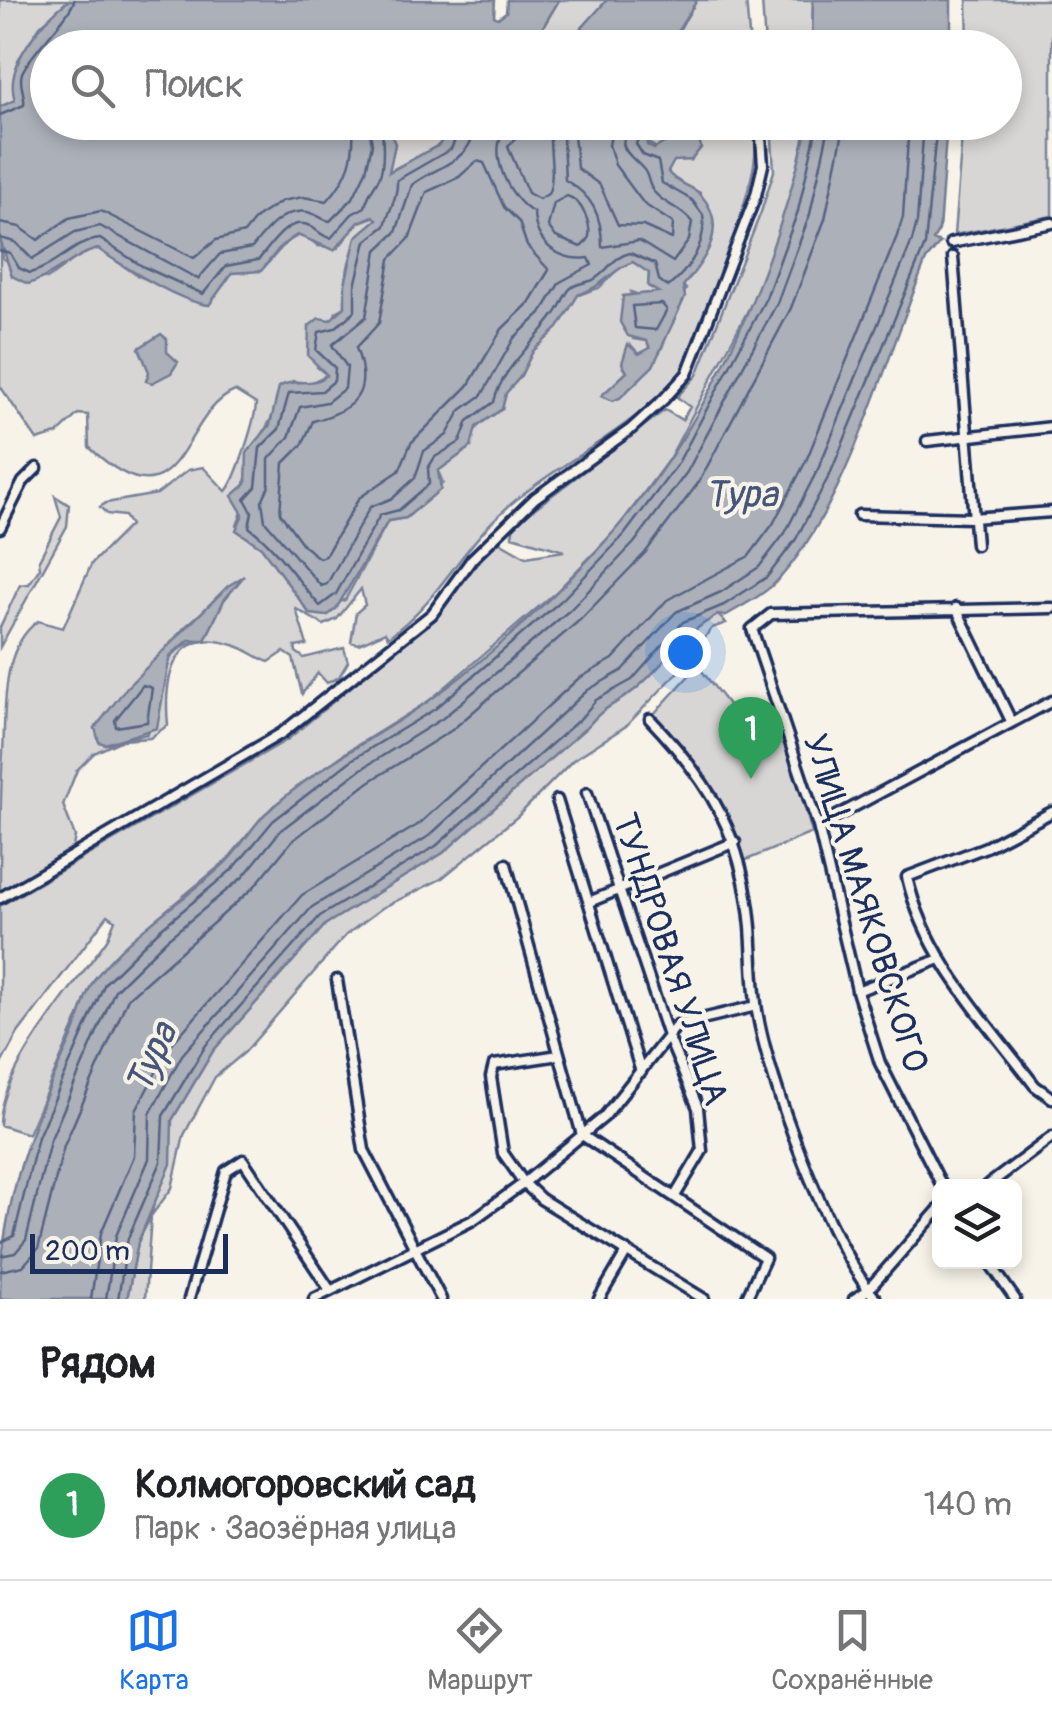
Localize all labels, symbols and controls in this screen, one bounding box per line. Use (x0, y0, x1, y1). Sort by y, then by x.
search box (30, 30, 1022, 140)
icon: search (65, 58, 120, 113)
text: Поиск (145, 61, 244, 109)
water label: Тура (705, 471, 780, 519)
your location (660, 627, 711, 678)
pin: 1 (718, 696, 784, 779)
street label: УЛИЦА МАЯКОВСКОГО (793, 729, 937, 1078)
street label: ТУНДРОВАЯ УЛИЦА (602, 808, 738, 1111)
water label: Тура (115, 1013, 190, 1101)
map controls (932, 1179, 1022, 1269)
button: layers (932, 1179, 1022, 1269)
scale bar (30, 1229, 228, 1274)
text: 200 m (45, 1234, 130, 1269)
text: Рядом (40, 1338, 156, 1390)
text: Колмогоровский сад (135, 1461, 475, 1509)
text: 1 (66, 1485, 79, 1525)
text: 140 m (924, 1485, 1012, 1525)
text: Парк · Заозёрная улица (135, 1509, 457, 1549)
tab: Карта (119, 1603, 189, 1698)
tab: Маршрут (427, 1603, 533, 1698)
tab: Сохранённые (771, 1603, 933, 1698)

